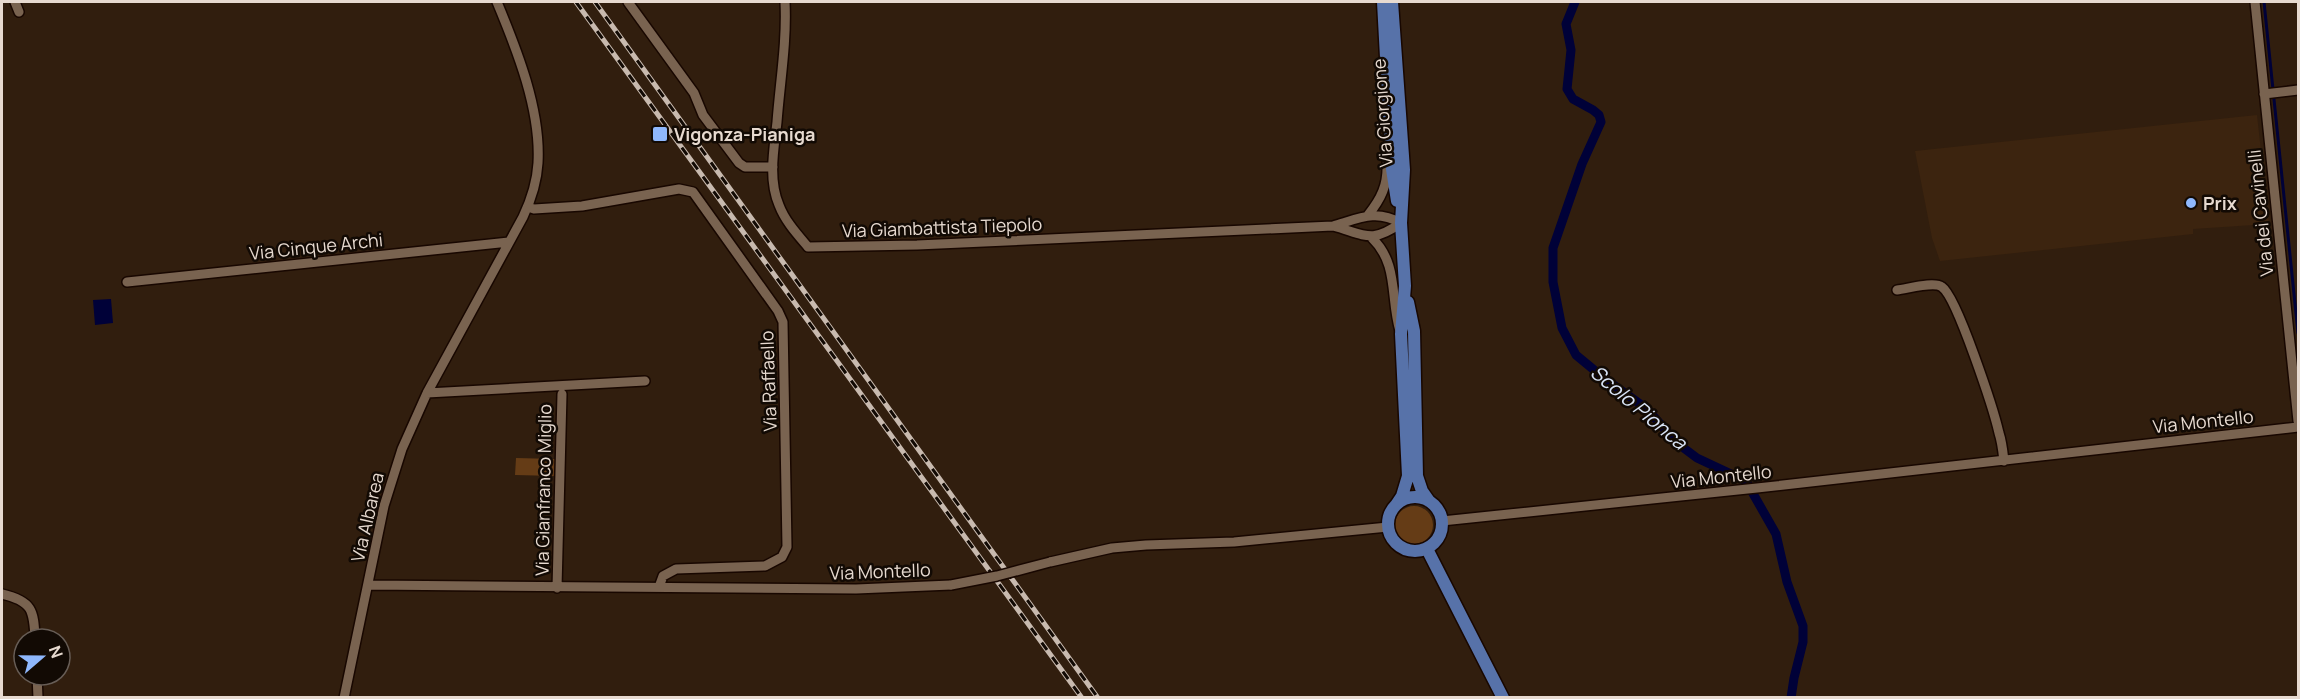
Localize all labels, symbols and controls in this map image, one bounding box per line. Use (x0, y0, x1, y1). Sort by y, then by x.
street label: Via Giorgione (1366, 58, 1398, 168)
place label: Vigonza-Pianiga (674, 122, 815, 146)
marker: Vigonza-Pianiga (651, 125, 669, 143)
street label: Via dei Cavinelli (2241, 149, 2279, 277)
place label: Prix (2203, 191, 2237, 215)
marker: Prix (2184, 196, 2198, 210)
street label: Via Giambattista Tiepolo (842, 212, 1042, 242)
street label: Via Cinque Archi (248, 227, 384, 265)
street label: Via Raffaello (754, 330, 782, 432)
water label: Scolo Pionca (1585, 359, 1694, 456)
street label: Via Gianfranco Miglio (530, 404, 556, 576)
street label: Via Montello (2151, 404, 2255, 438)
street label: Via Montello (1669, 459, 1773, 493)
street label: Via Albarea (345, 470, 389, 564)
street label: Via Montello (829, 557, 931, 585)
north arrow (12, 627, 72, 687)
text: N (44, 643, 68, 661)

